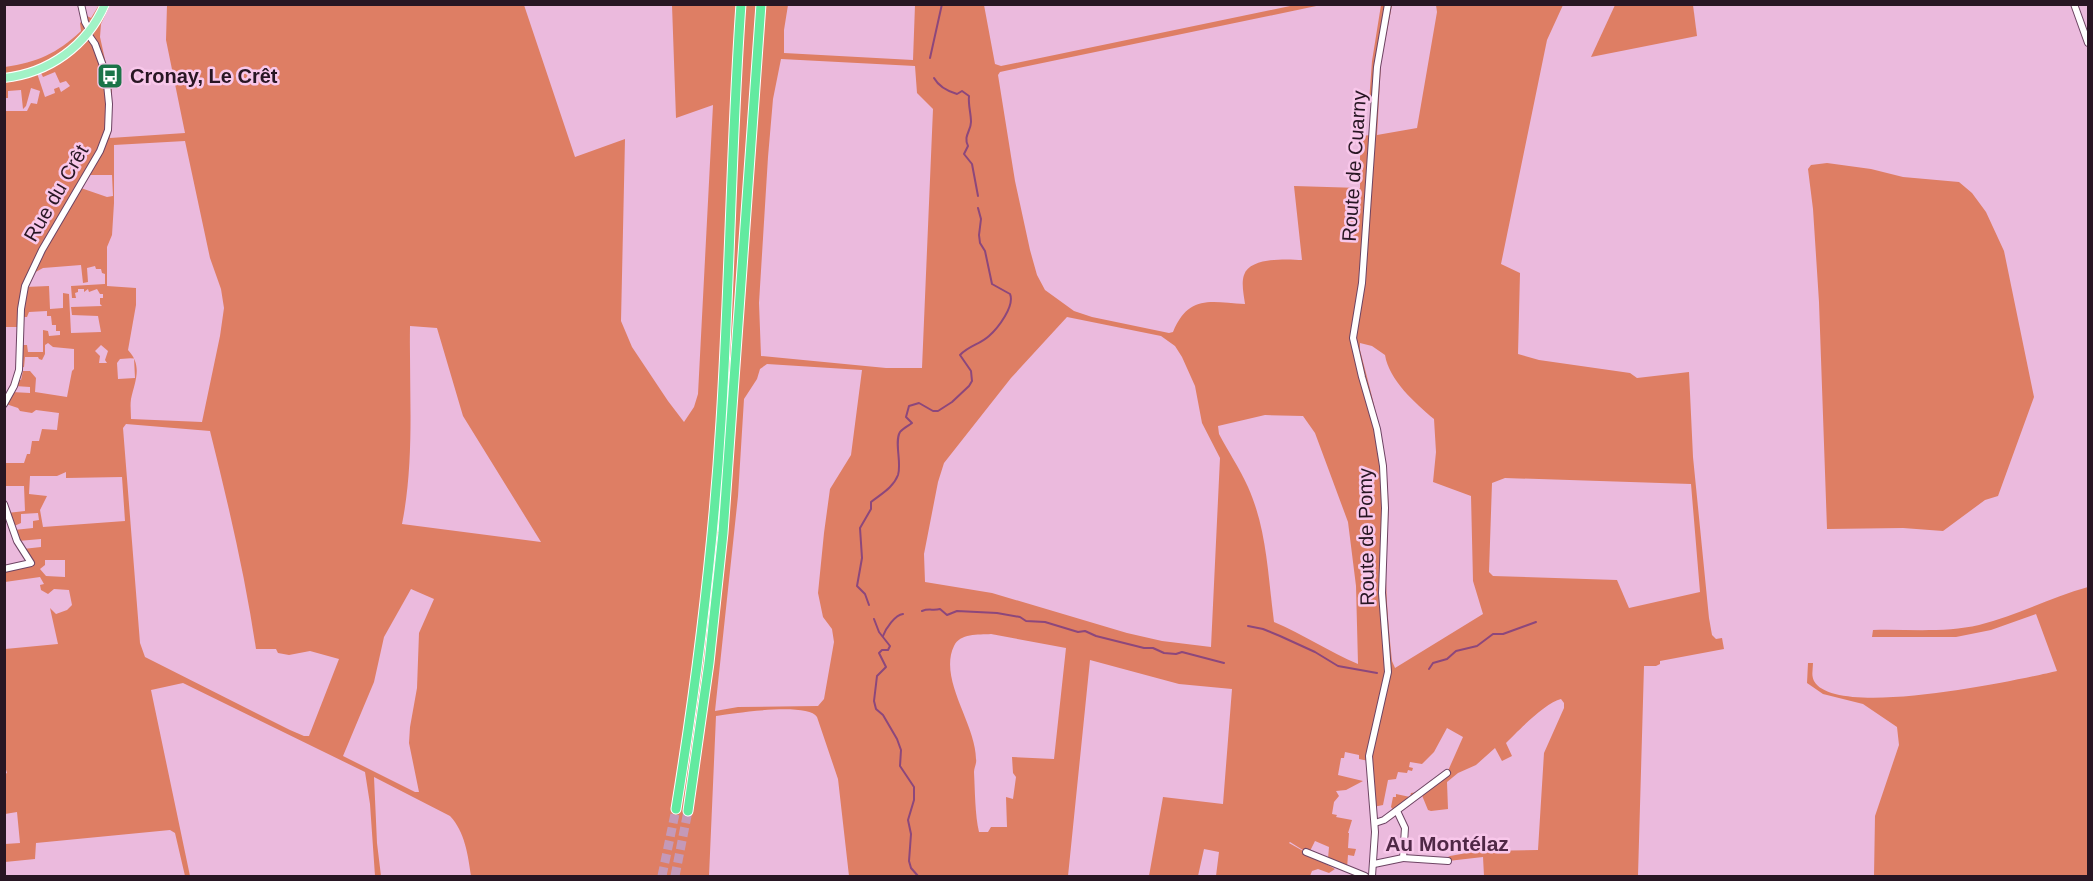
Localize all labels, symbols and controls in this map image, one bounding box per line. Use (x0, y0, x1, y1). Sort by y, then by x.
bus stop icon: Cronay, Le Crêt (95, 61, 125, 91)
place label: Cronay, Le Crêt (130, 65, 278, 87)
street label: Route de Cuarny (1338, 90, 1370, 242)
street label: Rue du Crêt (20, 140, 93, 245)
street label: Route de Pomy (1354, 468, 1378, 606)
district label: Au Montélaz (1385, 832, 1509, 855)

